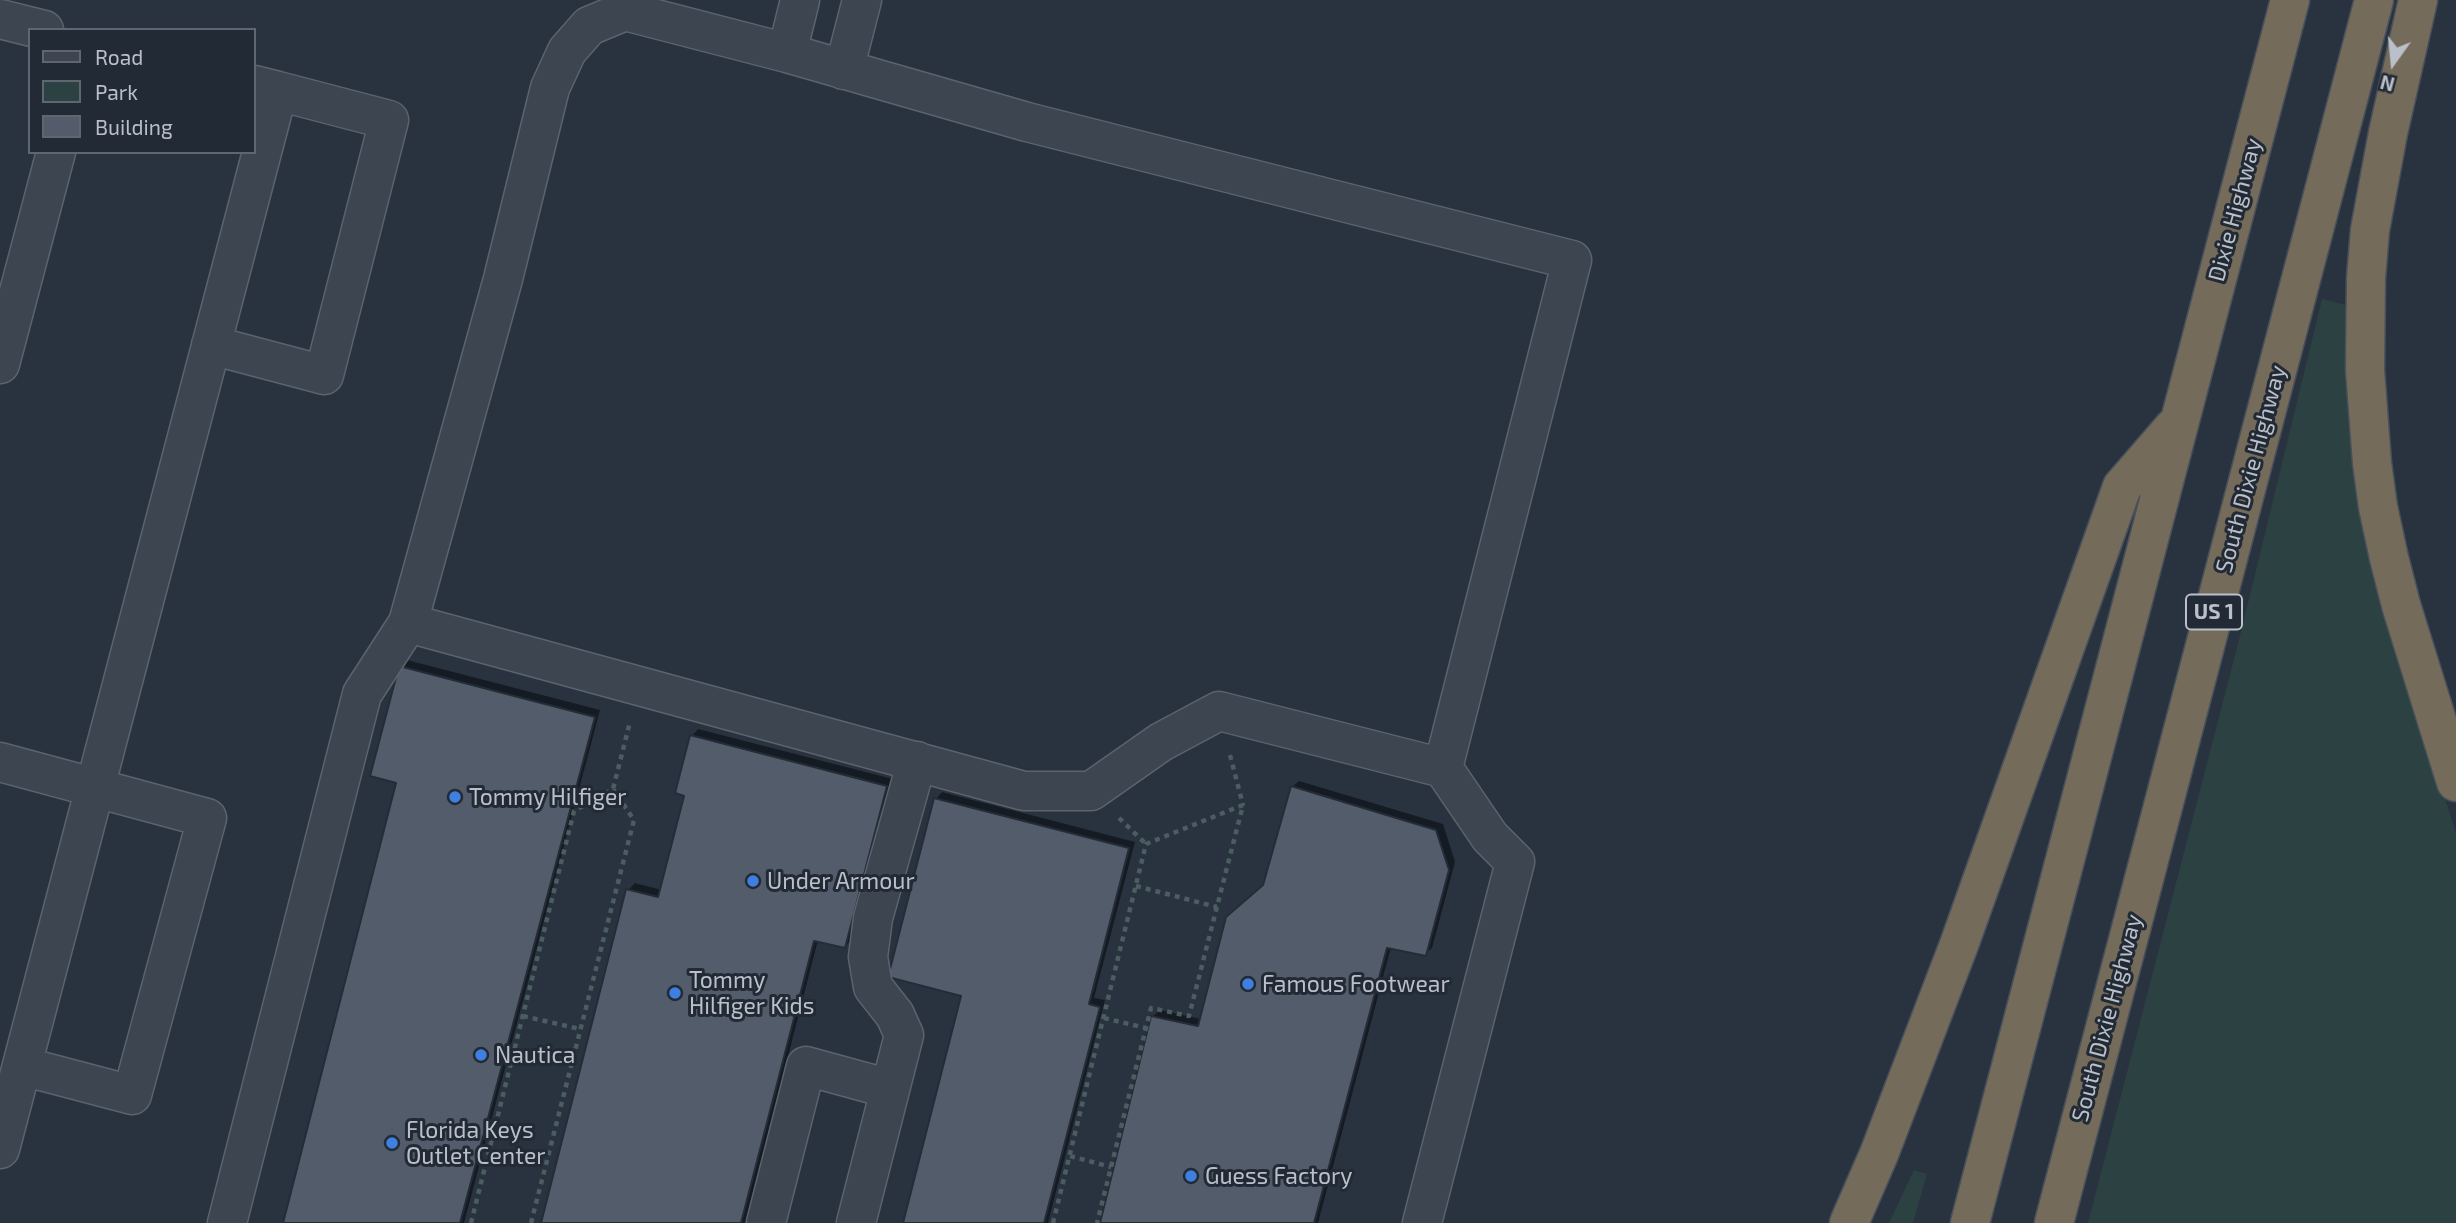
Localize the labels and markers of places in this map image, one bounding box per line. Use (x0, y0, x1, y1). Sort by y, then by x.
place label: Tommy Hilfiger (469, 783, 627, 811)
marker: Tommy Hilfiger (447, 789, 463, 805)
place label: Under Armour (767, 867, 915, 895)
marker: Under Armour (745, 873, 761, 889)
place label: Tommy Hilfiger Kids (689, 966, 814, 1020)
place label: Famous Footwear (1262, 970, 1450, 998)
marker: Famous Footwear (1240, 976, 1256, 992)
marker: Tommy Hilfiger Kids (667, 985, 683, 1001)
place label: Nautica (495, 1041, 575, 1069)
marker: Nautica (473, 1047, 489, 1063)
place label: Florida Keys Outlet Center (406, 1116, 545, 1170)
marker: Florida Keys Outlet Center (384, 1135, 400, 1151)
place label: Guess Factory (1205, 1162, 1352, 1190)
marker: Guess Factory (1183, 1168, 1199, 1184)

